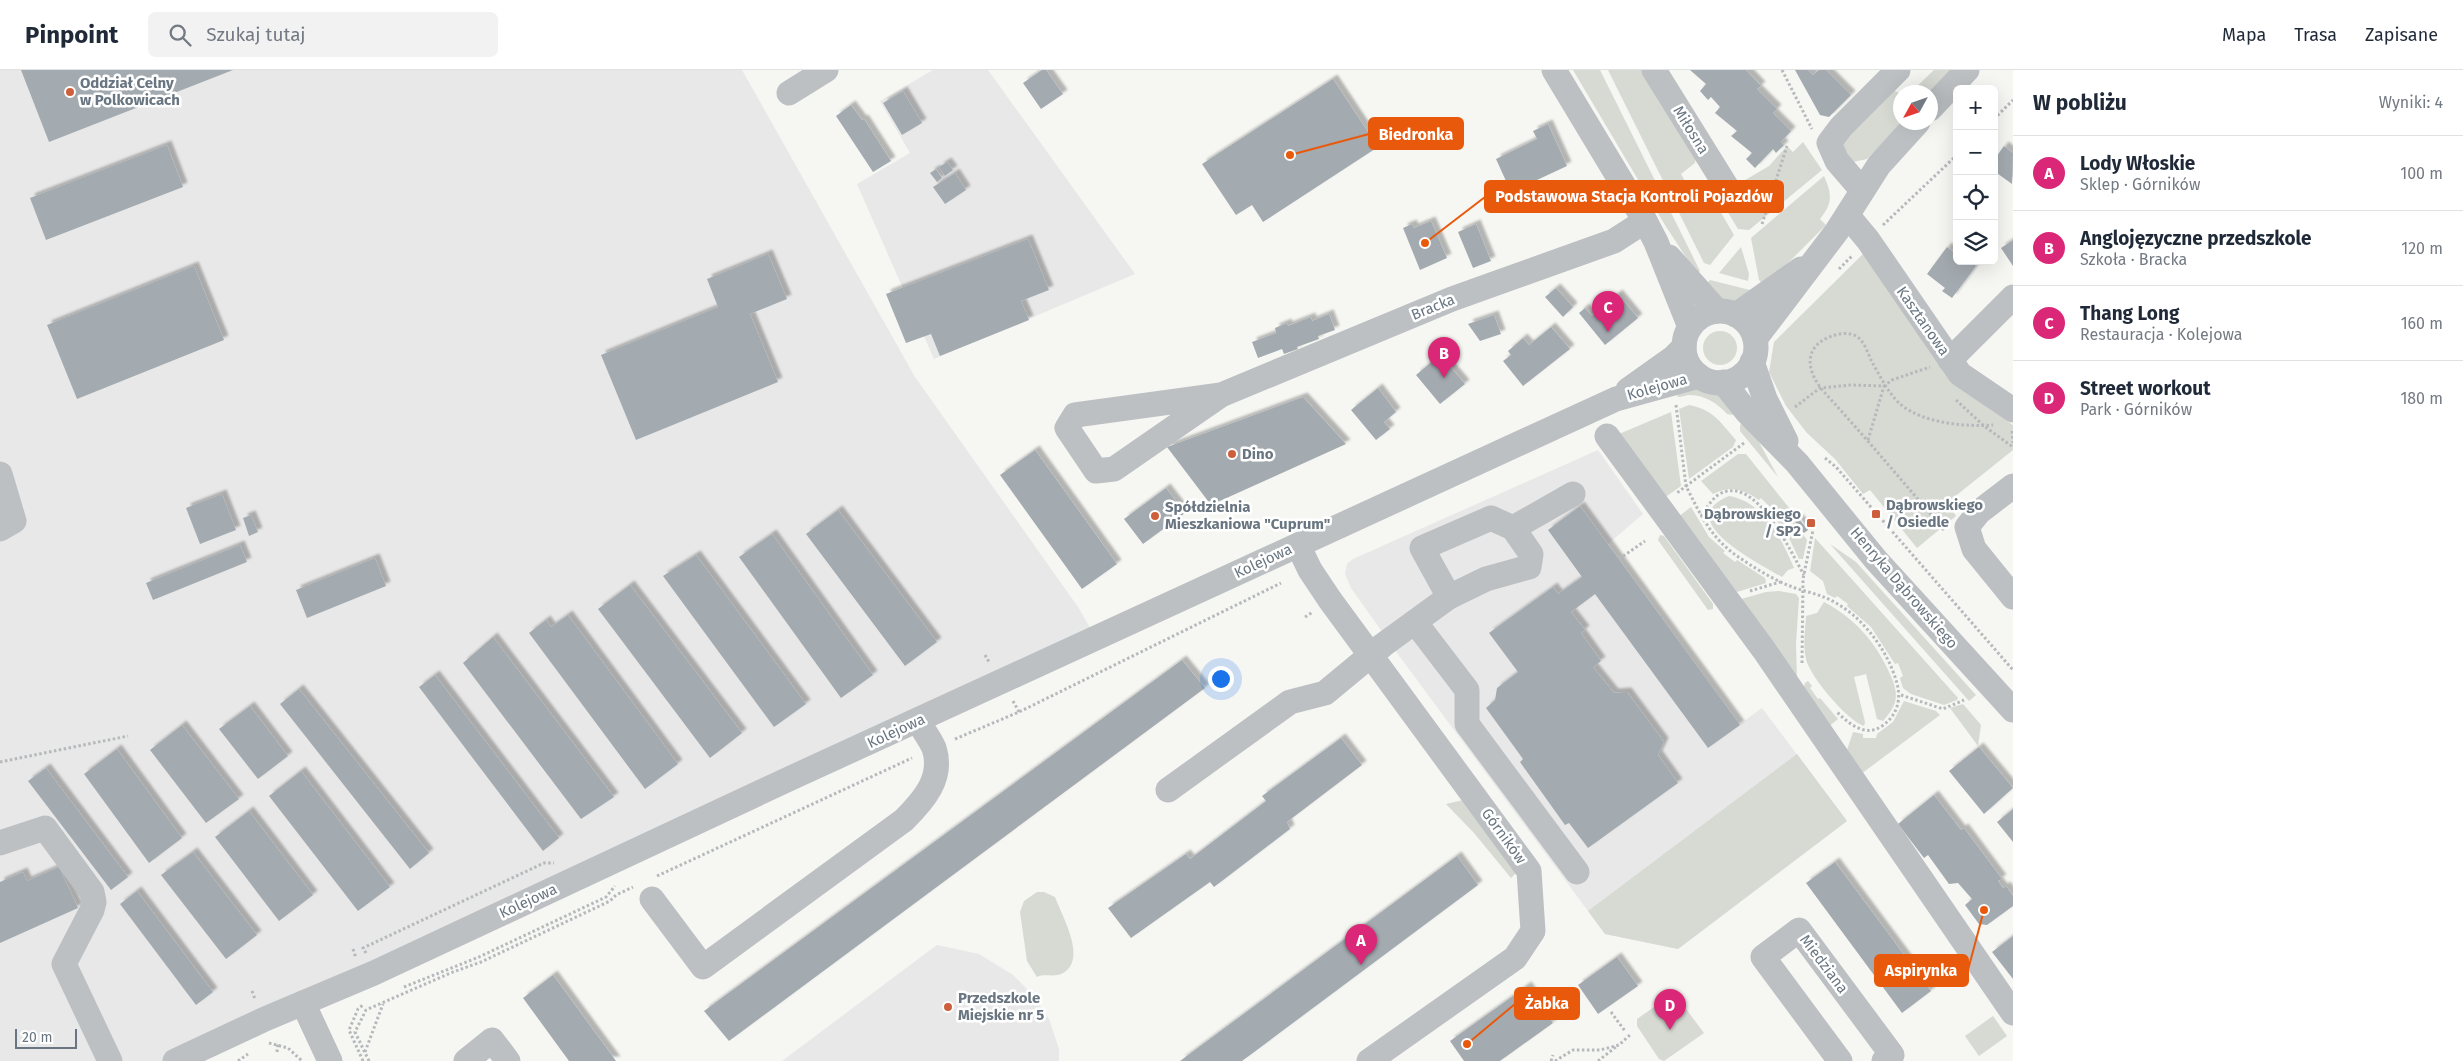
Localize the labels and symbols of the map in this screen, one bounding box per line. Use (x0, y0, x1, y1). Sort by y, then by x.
place label: Oddział Celny w Polkowicach (80, 74, 180, 109)
north arrow (1893, 85, 1938, 130)
marker: Oddział Celny w Polkowicach (64, 86, 76, 98)
street label: Miłosna (1669, 103, 1713, 157)
callout: Biedronka (1369, 118, 1463, 149)
text: Biedronka (1379, 125, 1454, 144)
callout: Podstawowa Stacja Kontroli Pojazdów (1485, 181, 1783, 212)
text: Podstawowa Stacja Kontroli Pojazdów (1495, 187, 1773, 206)
street label: Kasztanowa (1893, 283, 1953, 359)
street label: Bracka (1409, 290, 1457, 324)
pin: C (1592, 291, 1624, 332)
pin: B (1428, 337, 1460, 378)
street label: Kolejowa (1625, 370, 1689, 404)
place label: Dino (1242, 445, 1274, 463)
marker: Dino (1226, 448, 1238, 460)
place label: Dąbrowskiego / Osiedle (1886, 496, 1983, 531)
place label: Spółdzielnia Mieszkaniowa "Cuprum" (1165, 498, 1330, 533)
place label: Dąbrowskiego / SP2 (1704, 505, 1801, 540)
marker: Dąbrowskiego / Osiedle (1870, 508, 1882, 520)
marker: Spółdzielnia Mieszkaniowa "Cuprum" (1149, 510, 1161, 522)
marker: Dąbrowskiego / SP2 (1805, 517, 1817, 529)
street label: Henryka Dąbrowskiego (1846, 524, 1962, 652)
street label: Kolejowa (1231, 540, 1295, 582)
your location (1208, 666, 1234, 692)
street label: Kolejowa (864, 710, 928, 752)
street label: Górników (1478, 805, 1530, 867)
street label: Kolejowa (496, 880, 560, 922)
pin: A (1345, 924, 1377, 965)
street label: Miedziana (1796, 931, 1852, 997)
callout: Aspirynka (1875, 955, 1968, 986)
text: Aspirynka (1884, 961, 1957, 980)
callout: Żabka (1515, 988, 1579, 1019)
place label: Przedszkole Miejskie nr 5 (958, 989, 1044, 1024)
pin: D (1654, 989, 1686, 1030)
text: Żabka (1525, 994, 1569, 1013)
marker: Przedszkole Miejskie nr 5 (942, 1001, 954, 1013)
scale bar (15, 1026, 78, 1049)

